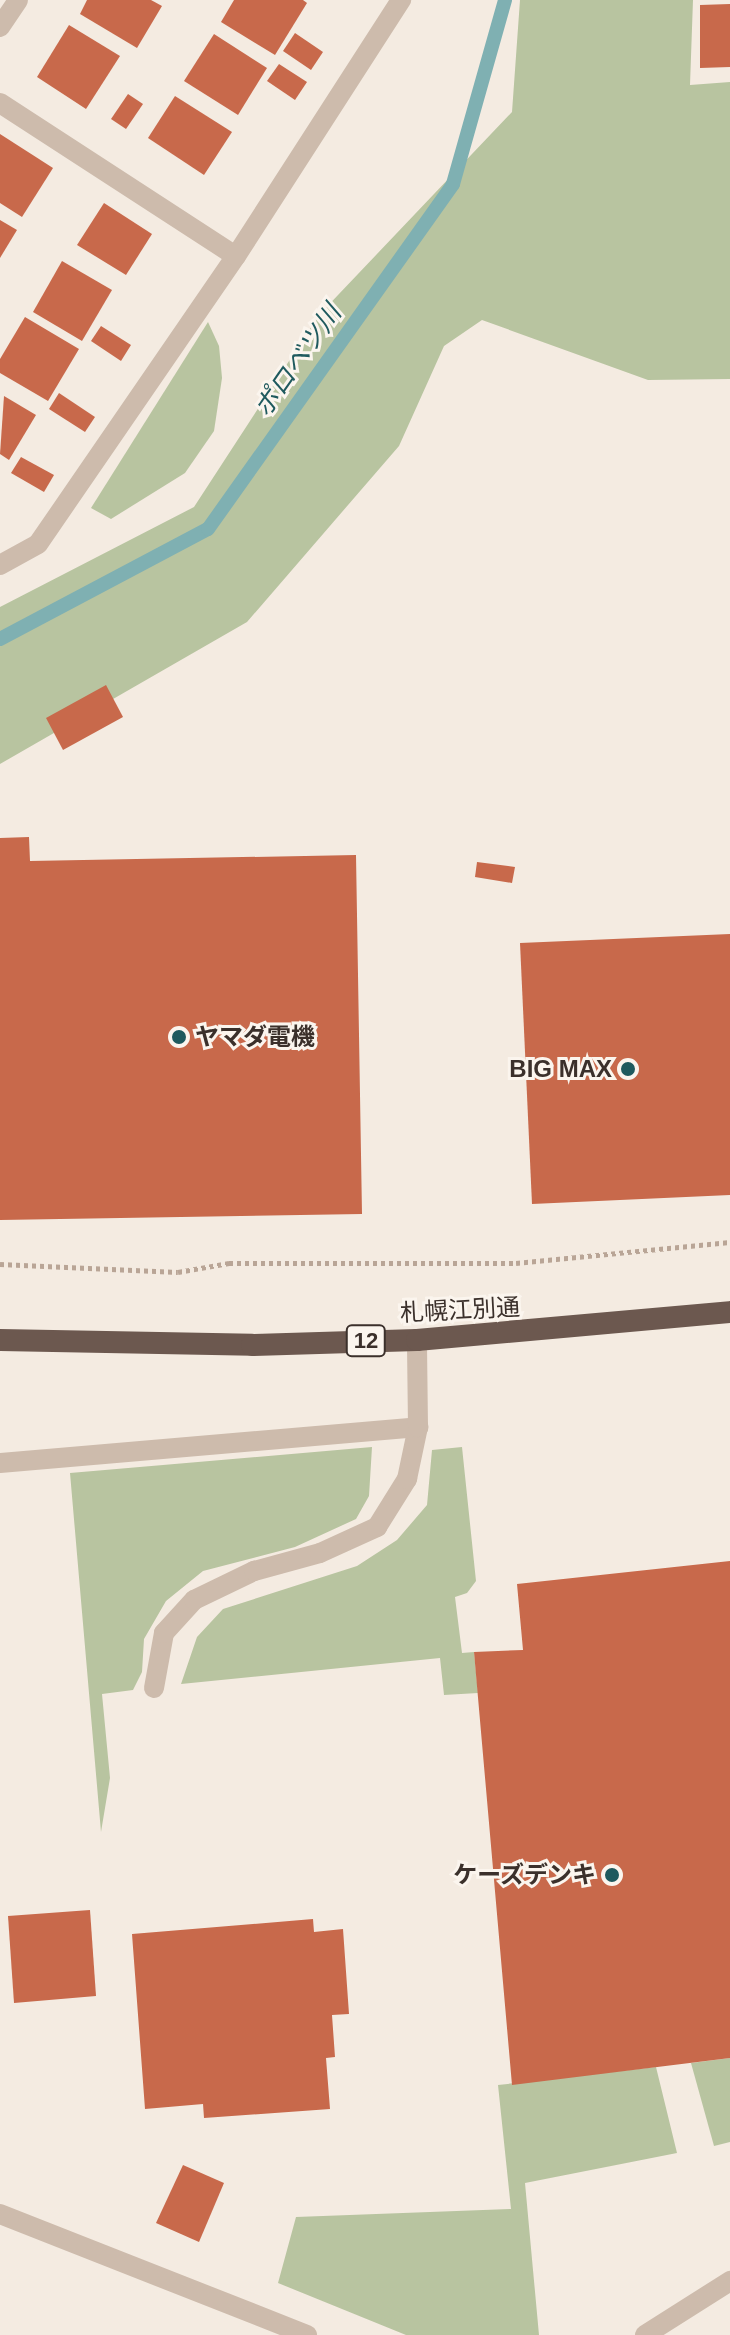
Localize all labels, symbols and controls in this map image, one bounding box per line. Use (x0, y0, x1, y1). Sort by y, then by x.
water label: ポロベツ川 (248, 299, 348, 423)
place label: ヤマダ電機 (195, 1023, 315, 1051)
marker: ヤマダ電機 (170, 1028, 188, 1046)
place label: BIG MAX (509, 1055, 612, 1083)
marker: BIG MAX (619, 1060, 637, 1078)
street label: 札幌江別通 (399, 1292, 521, 1328)
road number: 12 (344, 1323, 388, 1359)
place label: ケーズデンキ (452, 1861, 596, 1889)
marker: ケーズデンキ (603, 1866, 621, 1884)

